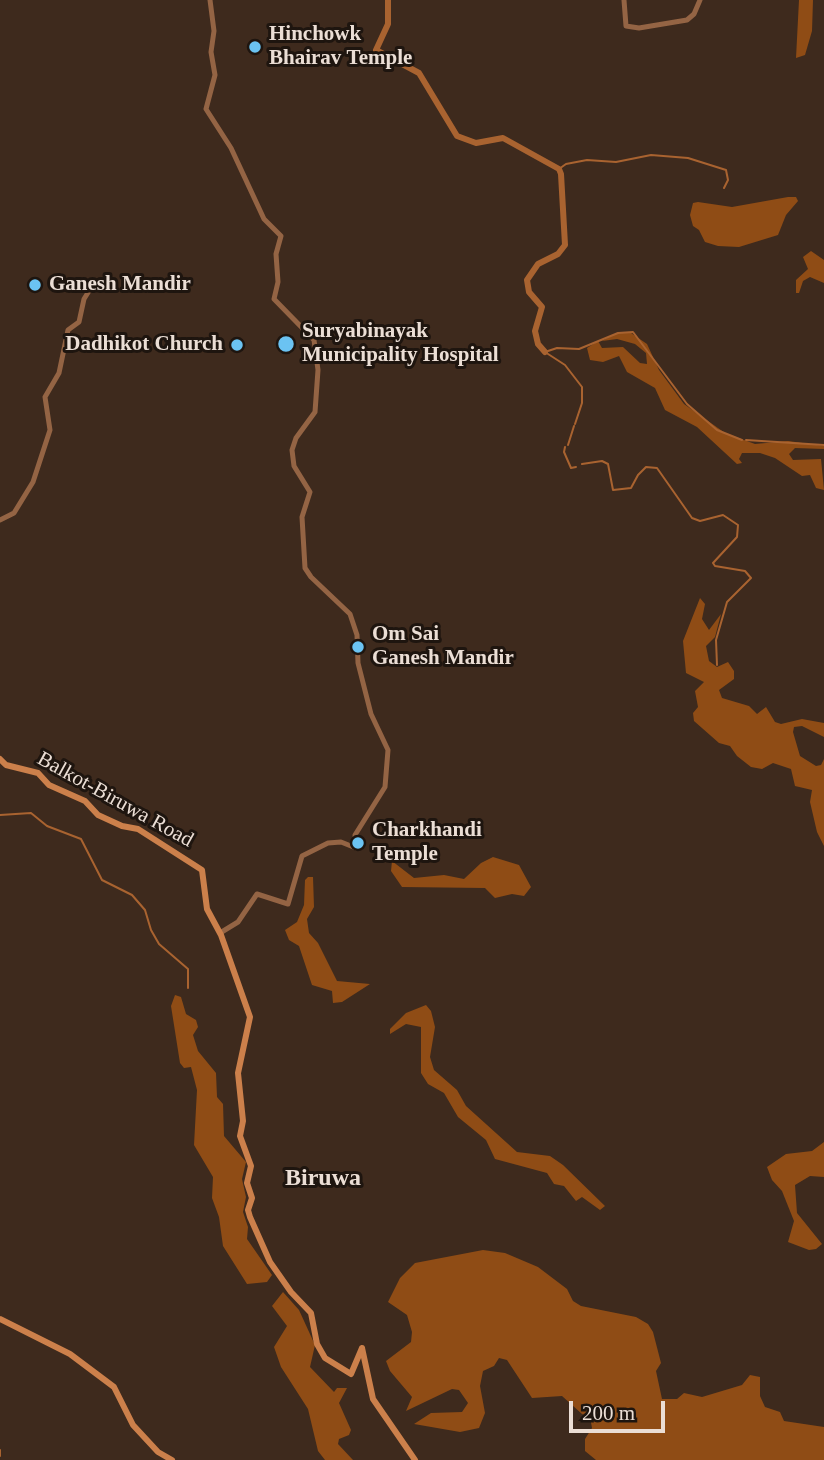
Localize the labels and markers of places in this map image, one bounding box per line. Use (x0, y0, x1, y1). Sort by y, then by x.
place label: Hinchowk Bhairav Temple (269, 22, 412, 72)
marker: Hinchowk Bhairav Temple (247, 39, 263, 55)
place label: Ganesh Mandir (49, 272, 191, 298)
marker: Ganesh Mandir (27, 277, 43, 293)
place label: Suryabinayak Municipality Hospital (302, 319, 499, 369)
place label: Dadhikot Church (65, 332, 223, 358)
marker: Suryabinayak Municipality Hospital (276, 334, 296, 354)
marker: Dadhikot Church (229, 337, 245, 353)
place label: Om Sai Ganesh Mandir (372, 622, 514, 672)
marker: Om Sai Ganesh Mandir (350, 639, 366, 655)
place label: Charkhandi Temple (372, 818, 482, 868)
marker: Charkhandi Temple (350, 835, 366, 851)

